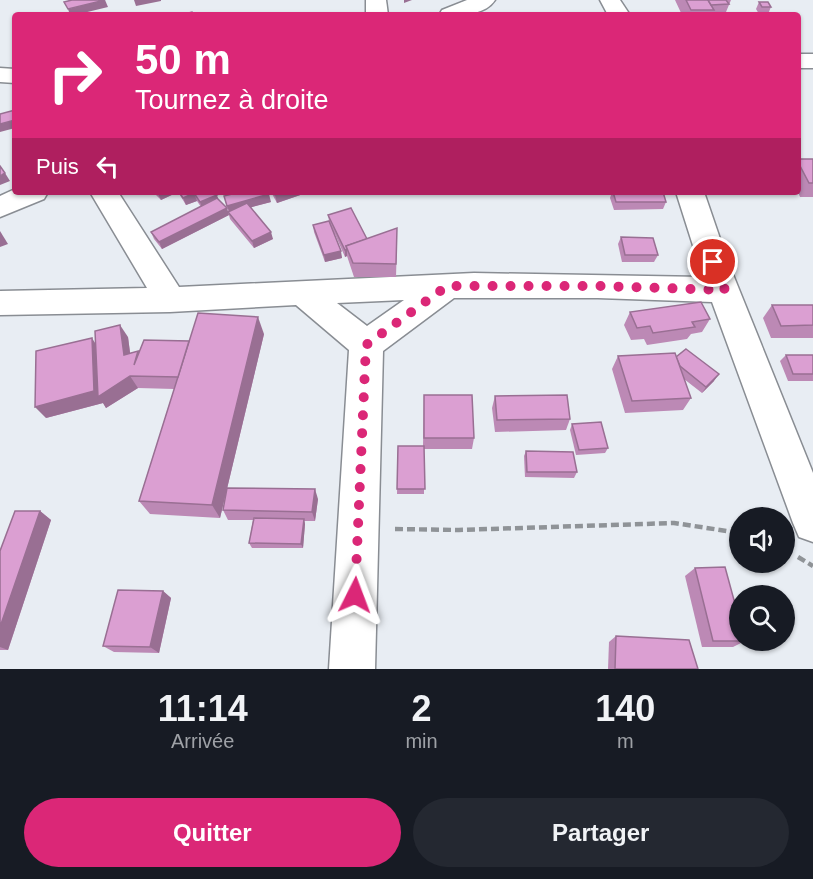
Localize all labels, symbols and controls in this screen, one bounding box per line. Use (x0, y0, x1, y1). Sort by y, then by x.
icon: right (36, 36, 114, 114)
text: 50 m (135, 36, 231, 83)
text: Tournez à droite (135, 85, 329, 115)
icon: left (91, 150, 124, 183)
text: Puis (36, 154, 79, 179)
pin (687, 236, 738, 287)
icon: arrive (696, 245, 729, 278)
map controls (729, 507, 795, 651)
button: sound (729, 507, 795, 573)
position arrow (323, 563, 387, 627)
button: search (729, 585, 795, 651)
text: 11:14 (158, 688, 248, 729)
text: 2 (411, 688, 432, 729)
text: 140 (595, 688, 655, 729)
text: Arrivée (171, 730, 234, 752)
text: min (405, 730, 438, 752)
text: m (617, 730, 634, 752)
button: Quitter (24, 798, 401, 867)
button: Partager (413, 798, 789, 867)

